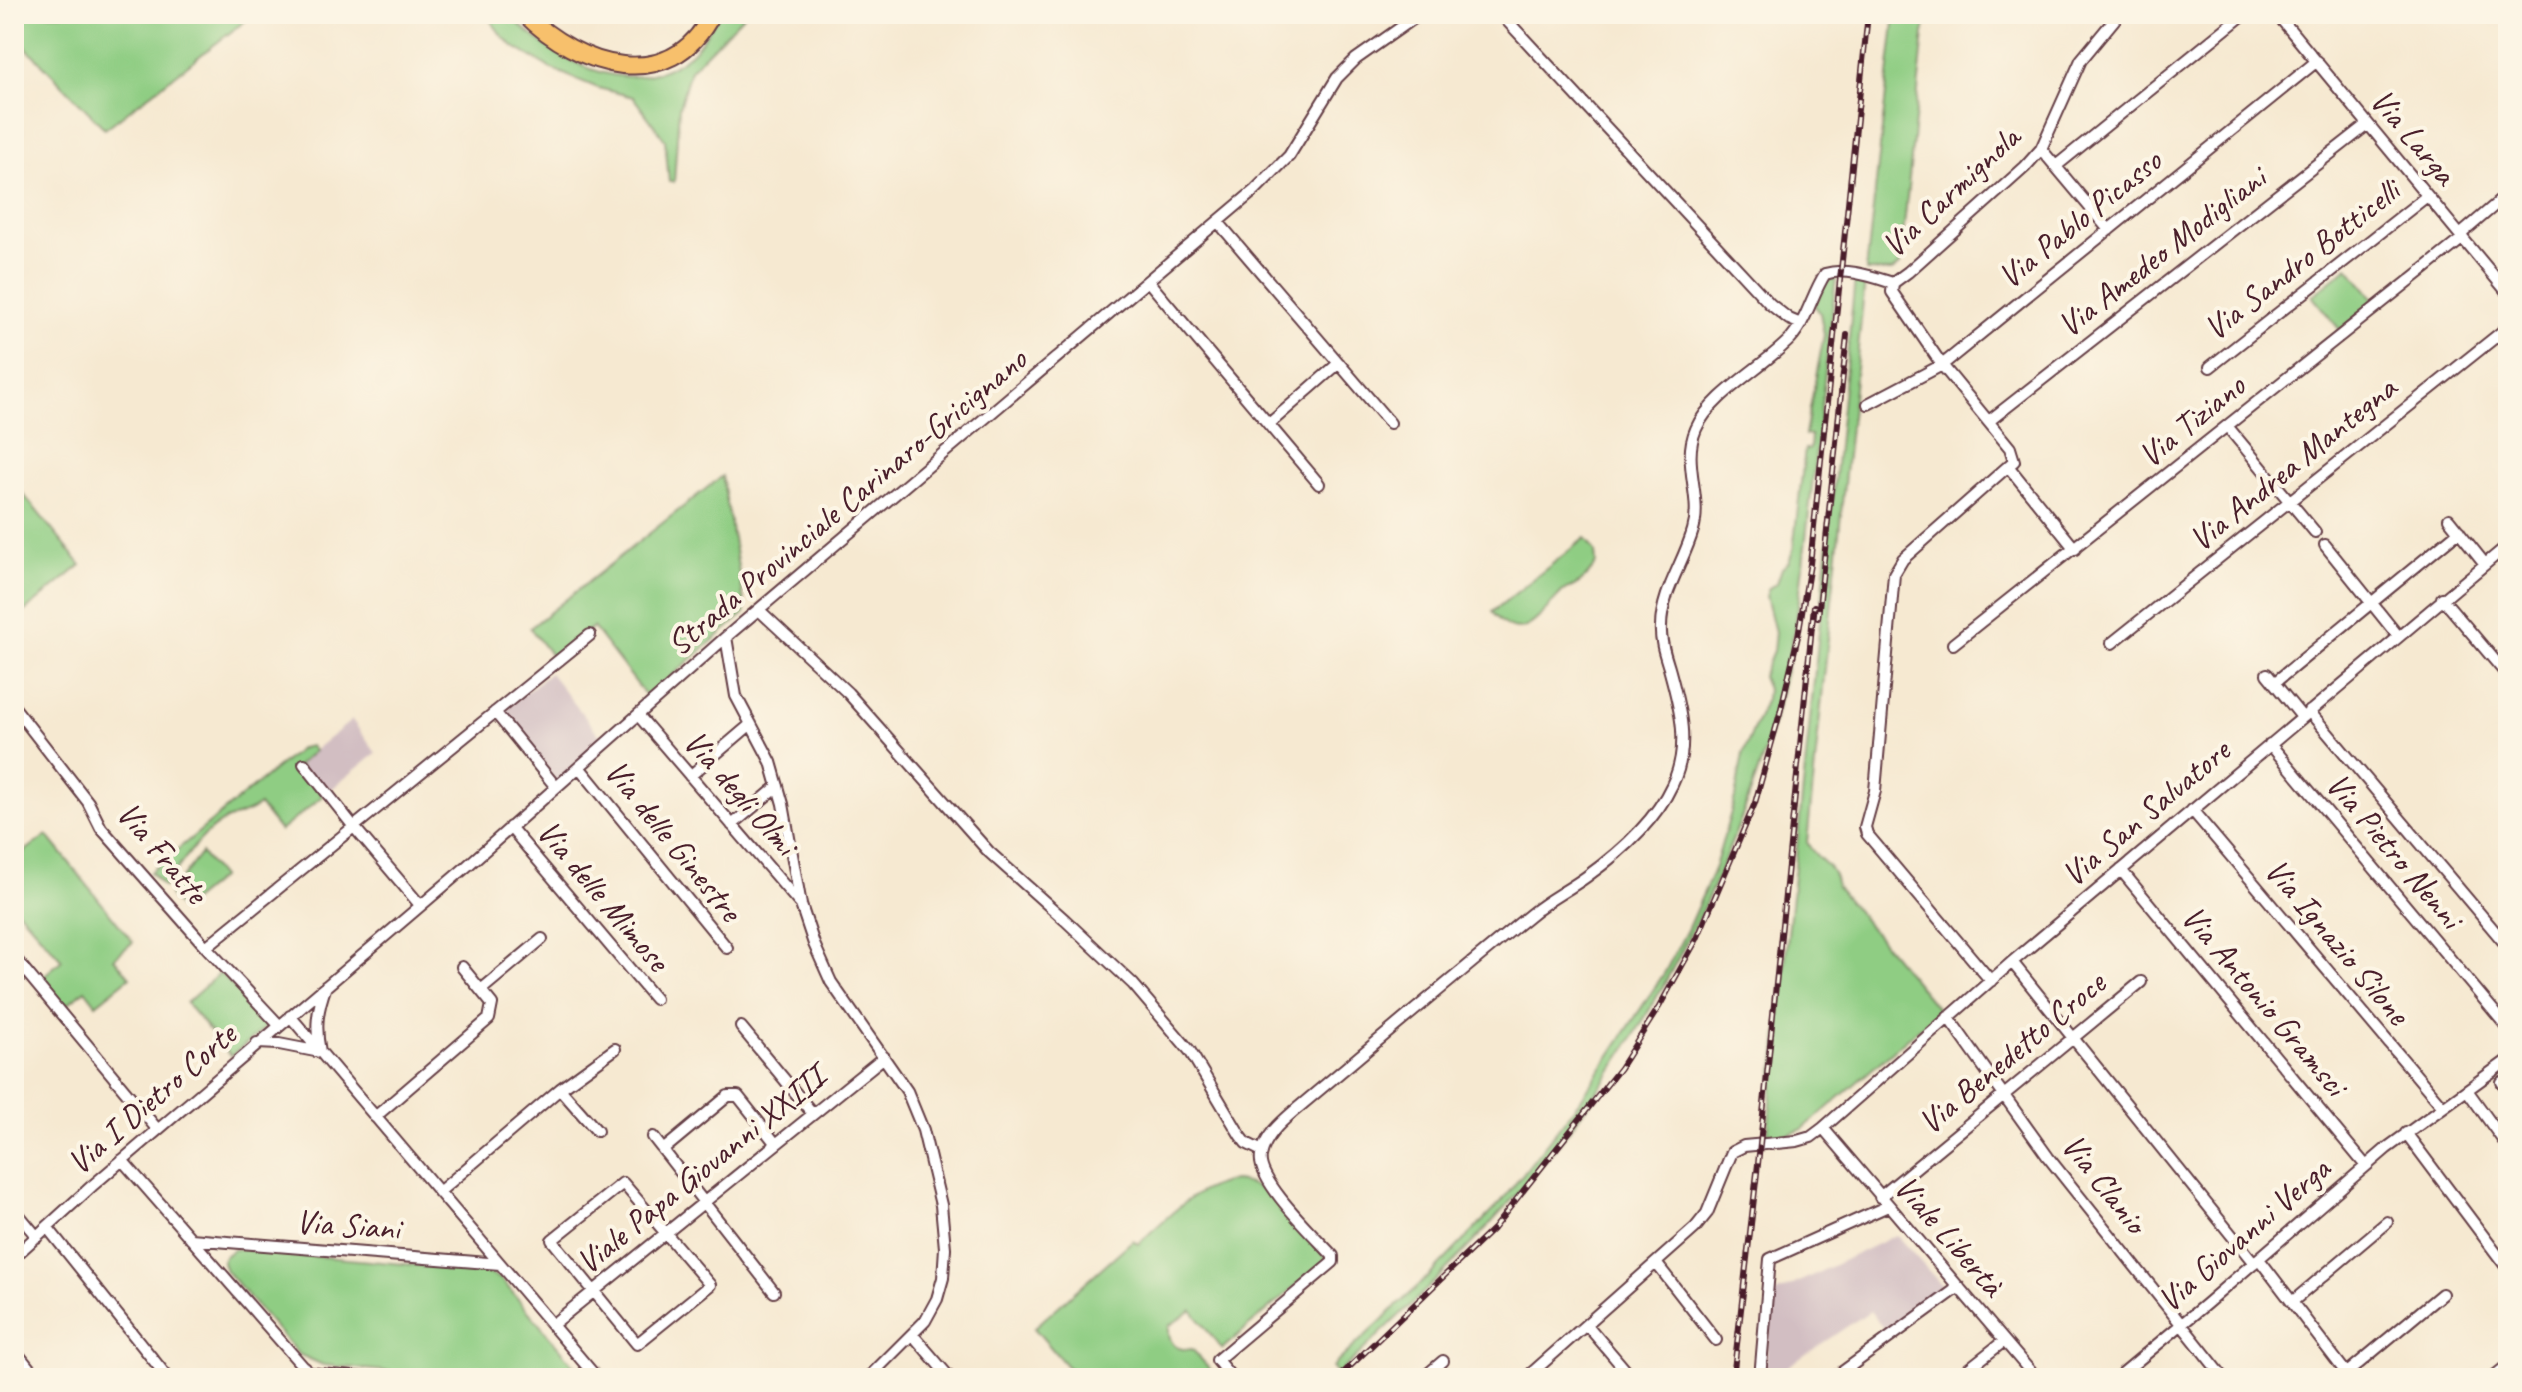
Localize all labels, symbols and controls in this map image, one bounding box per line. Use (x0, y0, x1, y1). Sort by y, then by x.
street label: Via Larga (2361, 79, 2468, 195)
street label: Via Carmignola (1872, 114, 2031, 266)
street label: Via Pablo Picasso (1989, 138, 2171, 297)
street label: Via Amedeo Modigliani (2049, 154, 2277, 346)
street label: Via Sandro Botticelli (2195, 167, 2411, 349)
street label: Strada Provinciale Carinaro-Gricignano (657, 337, 1037, 665)
street label: Via Tiziano (2129, 363, 2255, 476)
street label: Via Andrea Mantegna (2180, 365, 2406, 560)
street label: Via degli Olmi (674, 721, 809, 867)
street label: Via San Salvatore (2052, 728, 2241, 895)
street label: Via delle Ginestre (595, 751, 754, 932)
street label: Via Pietro Nenni (2317, 764, 2475, 940)
street label: Via Fratte (108, 792, 220, 914)
street label: Via delle Mimose (528, 811, 681, 982)
street label: Via Ignazio Silone (2256, 849, 2421, 1035)
street label: Via Antonio Gramsci (2172, 896, 2359, 1107)
street label: Via Benedetto Croce (1909, 960, 2115, 1143)
street label: Via I Dietro Corte (58, 1011, 247, 1184)
street label: Viale Papa Giovanni XXIII (567, 1052, 839, 1283)
street label: Via Clanio (2052, 1125, 2159, 1245)
street label: Via Giovanni Verga (2148, 1146, 2340, 1321)
street label: Viale Libertà (1885, 1166, 2015, 1306)
street label: Via Siani (294, 1199, 405, 1250)

